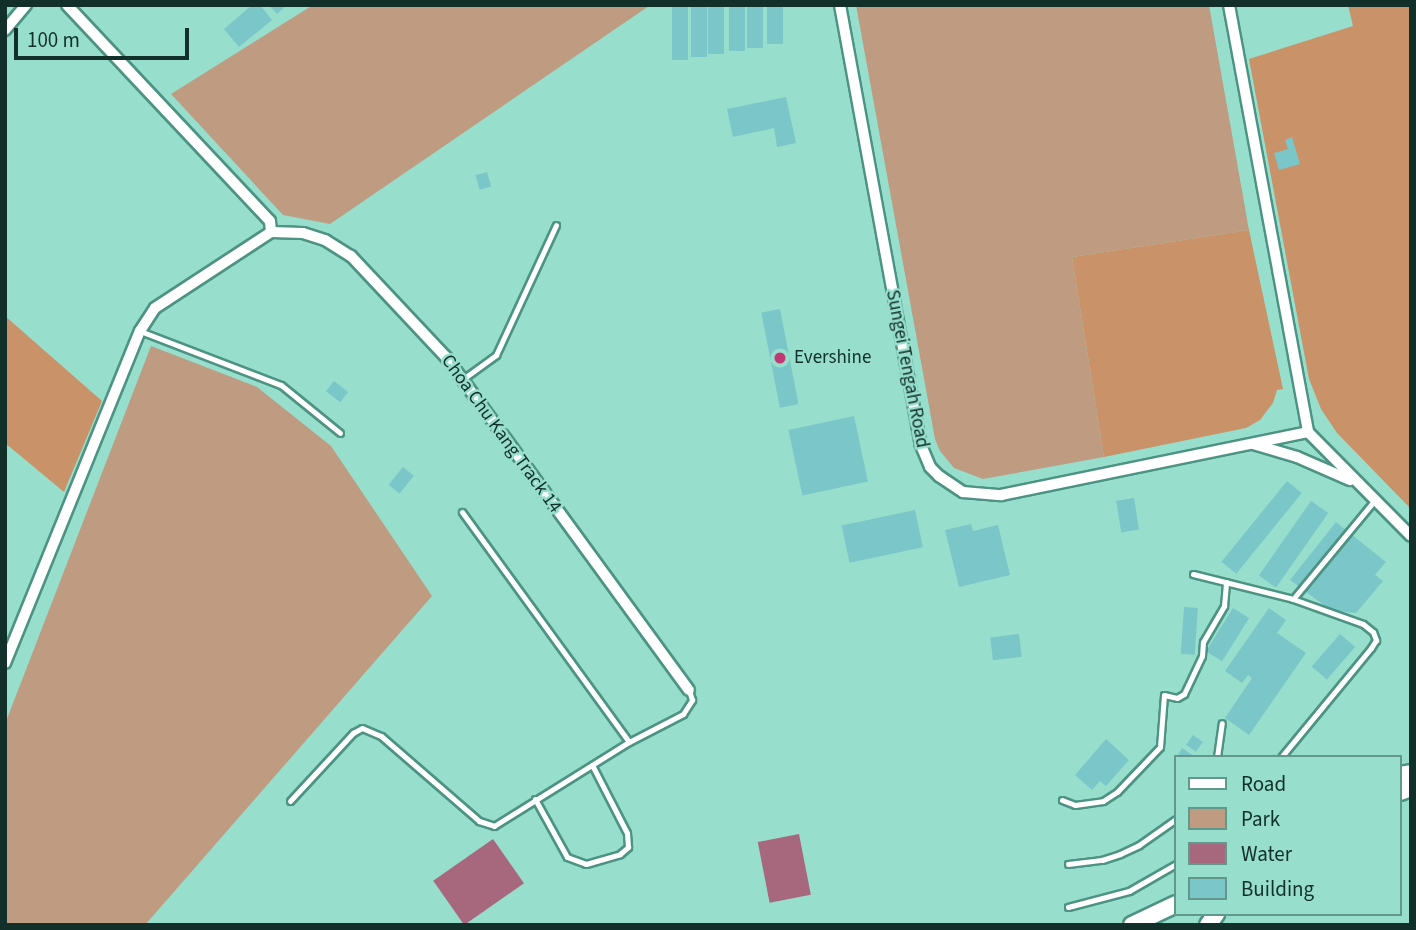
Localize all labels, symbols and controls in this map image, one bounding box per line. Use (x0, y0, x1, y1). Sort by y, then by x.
scale bar (18, 14, 192, 58)
text: 100 m (27, 25, 80, 55)
street label: Sungei Tengah Road (880, 288, 934, 450)
place label: Evershine (794, 347, 871, 369)
street label: Choa Chu Kang Track 14 (436, 350, 566, 518)
marker: Evershine (772, 350, 788, 366)
legend (1174, 755, 1402, 916)
text: Road (1241, 769, 1286, 799)
text: Park (1241, 804, 1280, 834)
text: Water (1241, 839, 1292, 869)
text: Building (1241, 874, 1314, 904)

